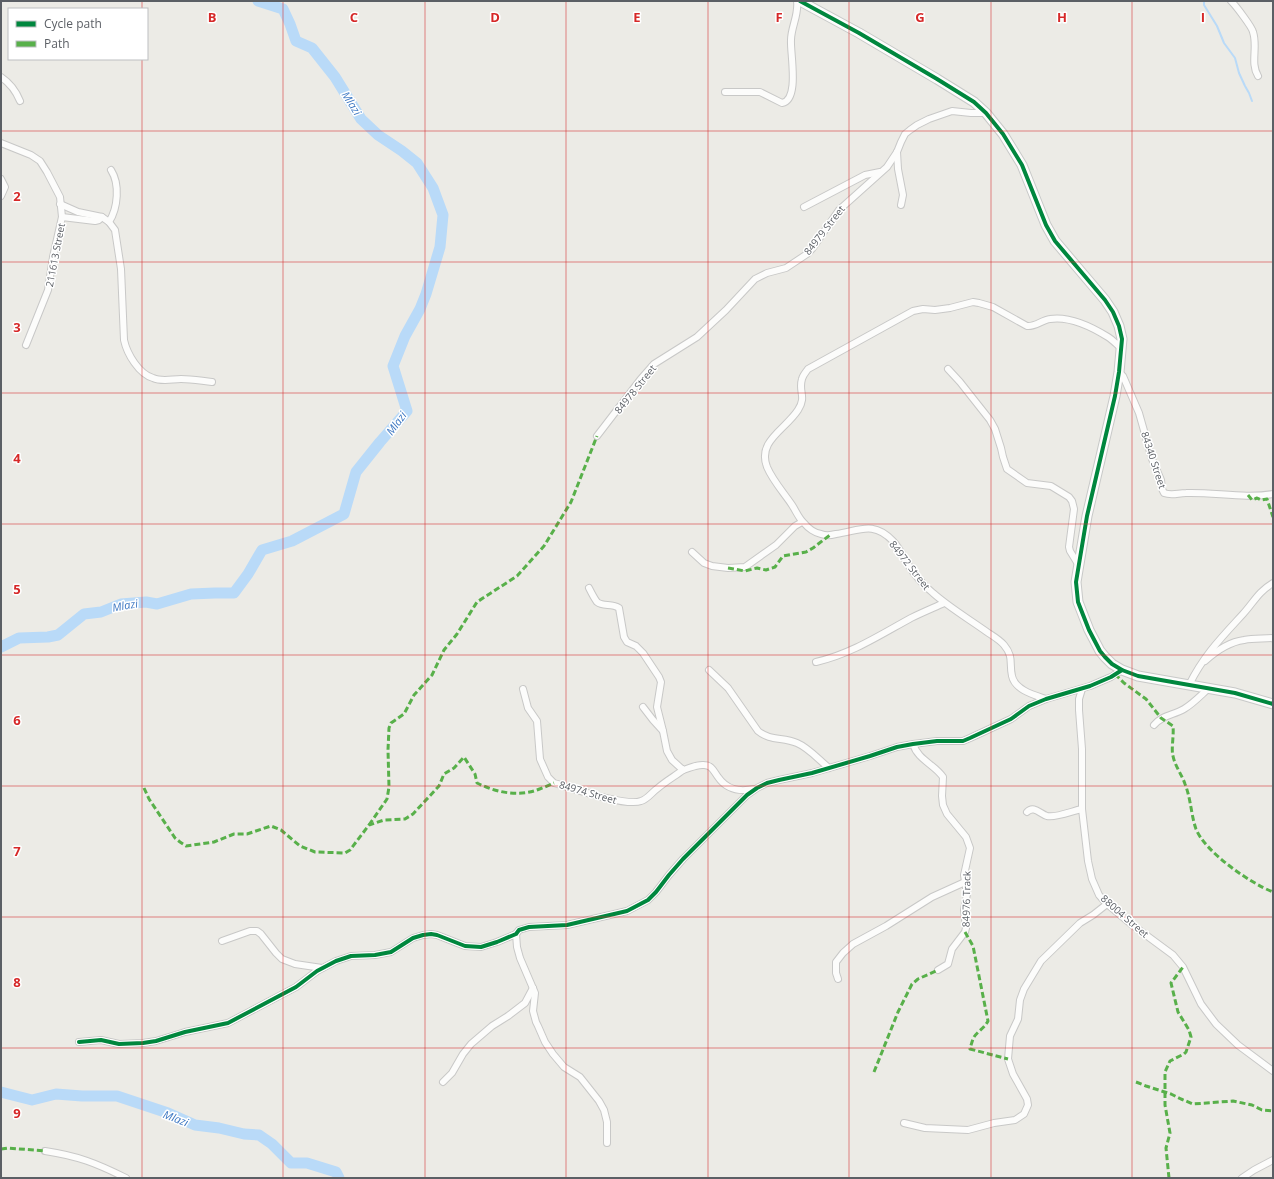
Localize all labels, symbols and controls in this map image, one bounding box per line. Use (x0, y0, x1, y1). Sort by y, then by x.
legend (8, 8, 148, 60)
text: B (208, 8, 217, 26)
text: C (350, 8, 358, 26)
text: D (490, 8, 500, 26)
text: E (633, 8, 641, 26)
text: F (775, 8, 783, 26)
text: G (915, 8, 925, 26)
text: H (1057, 8, 1067, 26)
text: I (1201, 8, 1205, 26)
text: Cycle path (44, 15, 102, 32)
text: Path (44, 35, 70, 52)
water label: Mlazi (339, 88, 365, 118)
text: 2 (13, 187, 21, 205)
street label: 84979 Street (800, 202, 848, 258)
street label: 211613 Street (42, 221, 68, 288)
text: 3 (13, 318, 21, 336)
street label: 84978 Street (611, 361, 659, 416)
water label: Mlazi (382, 408, 410, 438)
street label: 84340 Street (1138, 430, 1170, 491)
text: 4 (13, 449, 21, 467)
street label: 84972 Street (886, 537, 934, 593)
text: 5 (13, 580, 21, 598)
water label: Mlazi (111, 595, 139, 615)
text: 6 (13, 711, 21, 729)
street label: 84974 Street (558, 777, 619, 807)
text: 7 (13, 842, 21, 860)
street label: 84976 Track (959, 870, 974, 927)
street label: 88004 Street (1098, 891, 1152, 941)
text: 8 (13, 973, 21, 991)
text: 9 (13, 1104, 21, 1122)
water label: Mlazi (161, 1106, 191, 1130)

